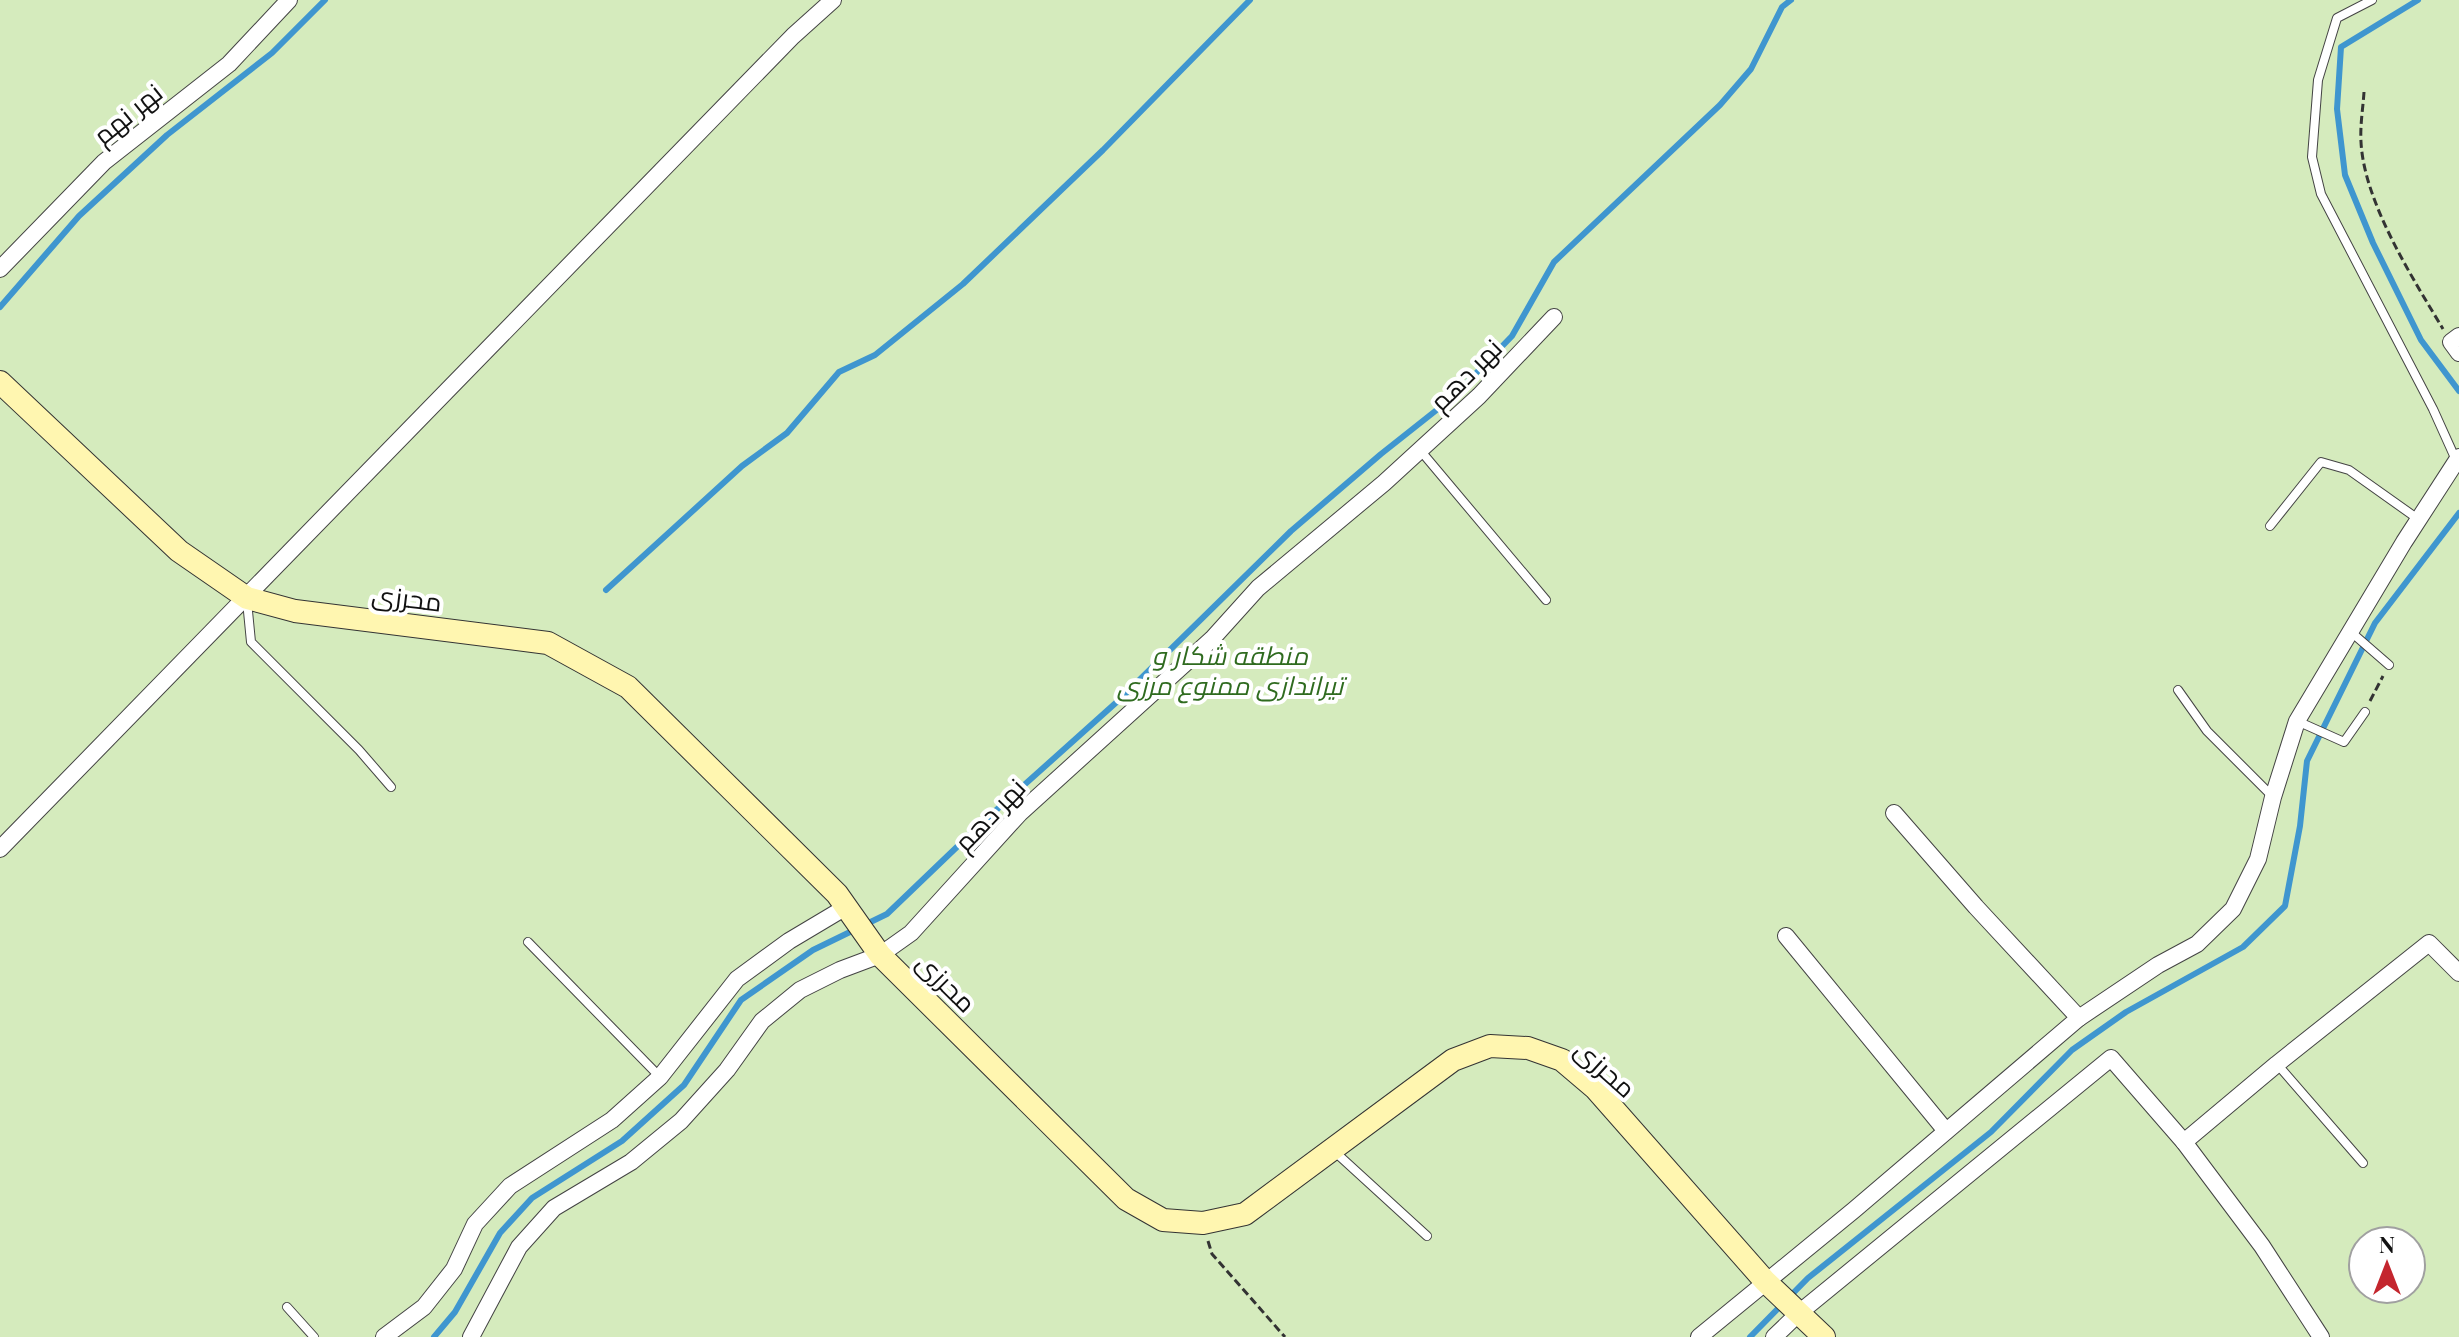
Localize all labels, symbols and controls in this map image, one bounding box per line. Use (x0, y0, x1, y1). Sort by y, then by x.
street label: نهر نهم (85, 74, 170, 153)
street label: نهر دهم (1421, 330, 1510, 419)
street label: محرزی (370, 575, 444, 619)
park label: منطقه شکار و تیراندازی ممنوع مرزی (1117, 637, 1348, 704)
street label: نهر دهم (946, 770, 1034, 859)
street label: محرزی (910, 945, 984, 1019)
street label: محرزی (1568, 1031, 1644, 1105)
north arrow (2347, 1225, 2427, 1305)
text: N (2379, 1229, 2395, 1259)

